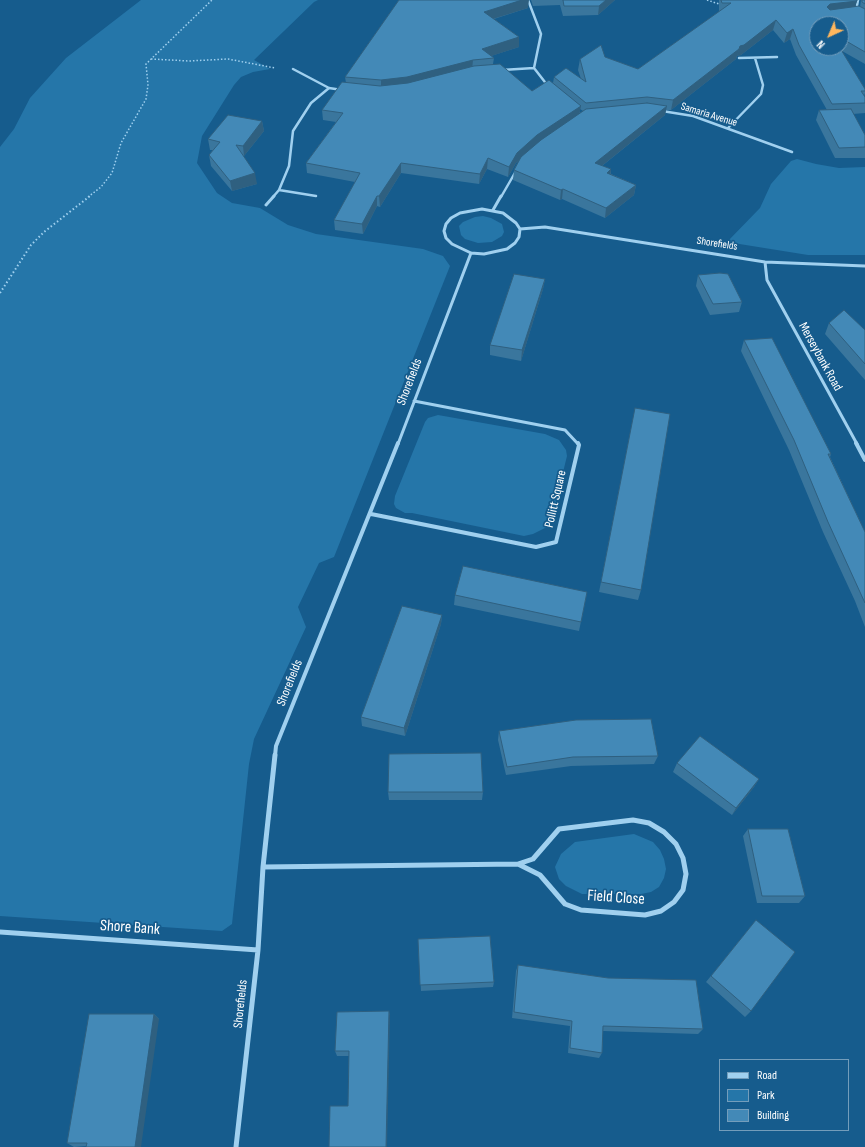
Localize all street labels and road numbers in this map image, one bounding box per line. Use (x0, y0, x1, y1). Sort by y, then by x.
street label: Samaria Avenue (679, 100, 739, 130)
street label: Shorefields (696, 234, 738, 254)
street label: Merseybank Road (795, 320, 845, 394)
street label: Shorefields (394, 356, 426, 408)
street label: Pollitt Square (542, 469, 570, 529)
street label: Shorefields (274, 658, 306, 708)
street label: Field Close (587, 886, 645, 910)
street label: Shore Bank (99, 916, 161, 940)
street label: Shorefields (231, 979, 251, 1029)

